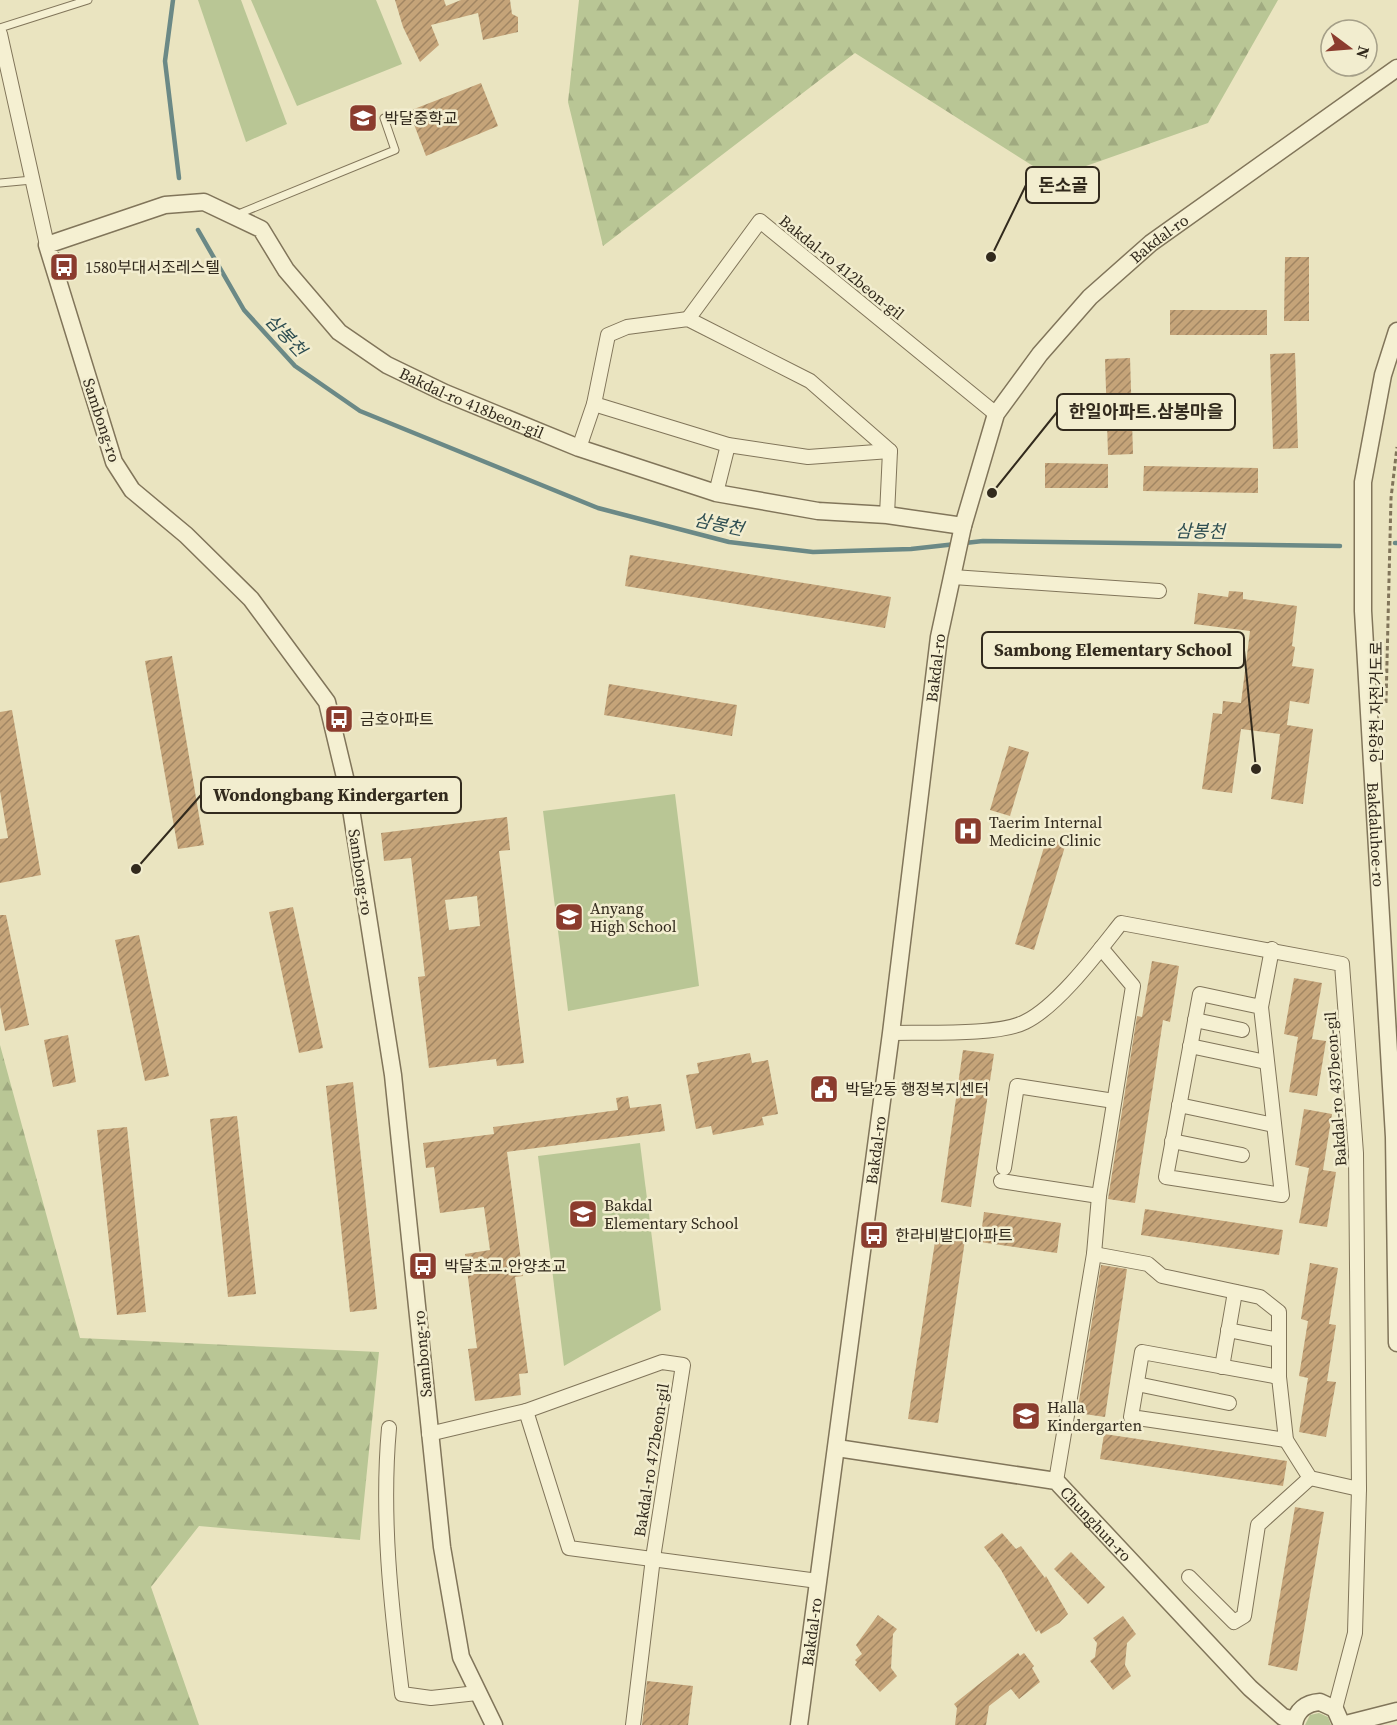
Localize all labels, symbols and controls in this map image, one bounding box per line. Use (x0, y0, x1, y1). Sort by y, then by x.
north arrow (1319, 18, 1379, 78)
text: N (1351, 44, 1376, 61)
school or university icon: 박달중학교 (347, 102, 379, 134)
place label: 박달중학교 (384, 107, 458, 129)
callout: 돈소골 (1026, 167, 1099, 203)
text: 돈소골 (1038, 173, 1088, 198)
street label: Bakdal-ro (1125, 209, 1193, 268)
street label: Bakdal-ro 412beon-gil (775, 210, 909, 325)
bus stop icon: 1580부대서조레스텔 (48, 251, 80, 283)
place label: 1580부대서조레스텔 (85, 256, 220, 278)
water label: 삼봉천 (260, 308, 314, 363)
street label: Bakdal-ro 418beon-gil (396, 362, 547, 444)
street label: Sambong-ro (78, 375, 126, 465)
callout: 한일아파트.삼봉마을 (1057, 394, 1235, 430)
text: 한일아파트.삼봉마을 (1069, 399, 1223, 424)
water label: 삼봉천 (692, 507, 748, 542)
water label: 삼봉천 (1175, 518, 1227, 544)
street label: Bakdal-ro (920, 632, 950, 703)
callout: Sambong Elementary School (982, 632, 1244, 668)
text: Sambong Elementary School (994, 637, 1232, 662)
street label: 안양천 자전거도로 (1365, 641, 1387, 763)
bus stop icon: 금호아파트 (323, 703, 355, 735)
place label: 금호아파트 (360, 708, 434, 730)
callout: Wondongbang Kindergarten (201, 777, 461, 813)
text: Wondongbang Kindergarten (213, 782, 449, 807)
street label: Bakdaluhoe-ro (1362, 782, 1390, 888)
place label: Taerim Internal Medicine Clinic (989, 811, 1103, 851)
hospital icon: Taerim Internal Medicine Clinic (952, 815, 984, 847)
street label: Sambong-ro (343, 827, 379, 917)
place label: Anyang High School (590, 897, 677, 937)
school or university icon: Anyang High School (553, 901, 585, 933)
street label: Bakdal-ro 437beon-gil (1319, 1011, 1351, 1167)
public building icon: 박달2동 행정복지센터 (808, 1073, 840, 1105)
place label: 박달2동 행정복지센터 (845, 1078, 989, 1100)
street label: Bakdal-ro (860, 1114, 891, 1186)
place label: Bakdal Elementary School (604, 1194, 739, 1234)
school or university icon: Bakdal Elementary School (567, 1198, 599, 1230)
bus stop icon: 한라비발디아파트 (858, 1219, 890, 1251)
place label: 한라비발디아파트 (895, 1224, 1013, 1246)
bus stop icon: 박달초교.안양초교 (407, 1250, 439, 1282)
place label: 박달초교.안양초교 (444, 1255, 567, 1277)
street label: Sambong-ro (407, 1309, 437, 1398)
street label: Bakdal-ro 472beon-gil (628, 1381, 674, 1538)
place label: Halla Kindergarten (1047, 1396, 1142, 1436)
school or university icon: Halla Kindergarten (1010, 1400, 1042, 1432)
street label: Chunghun-ro (1055, 1481, 1137, 1566)
street label: Bakdal-ro (796, 1596, 827, 1667)

